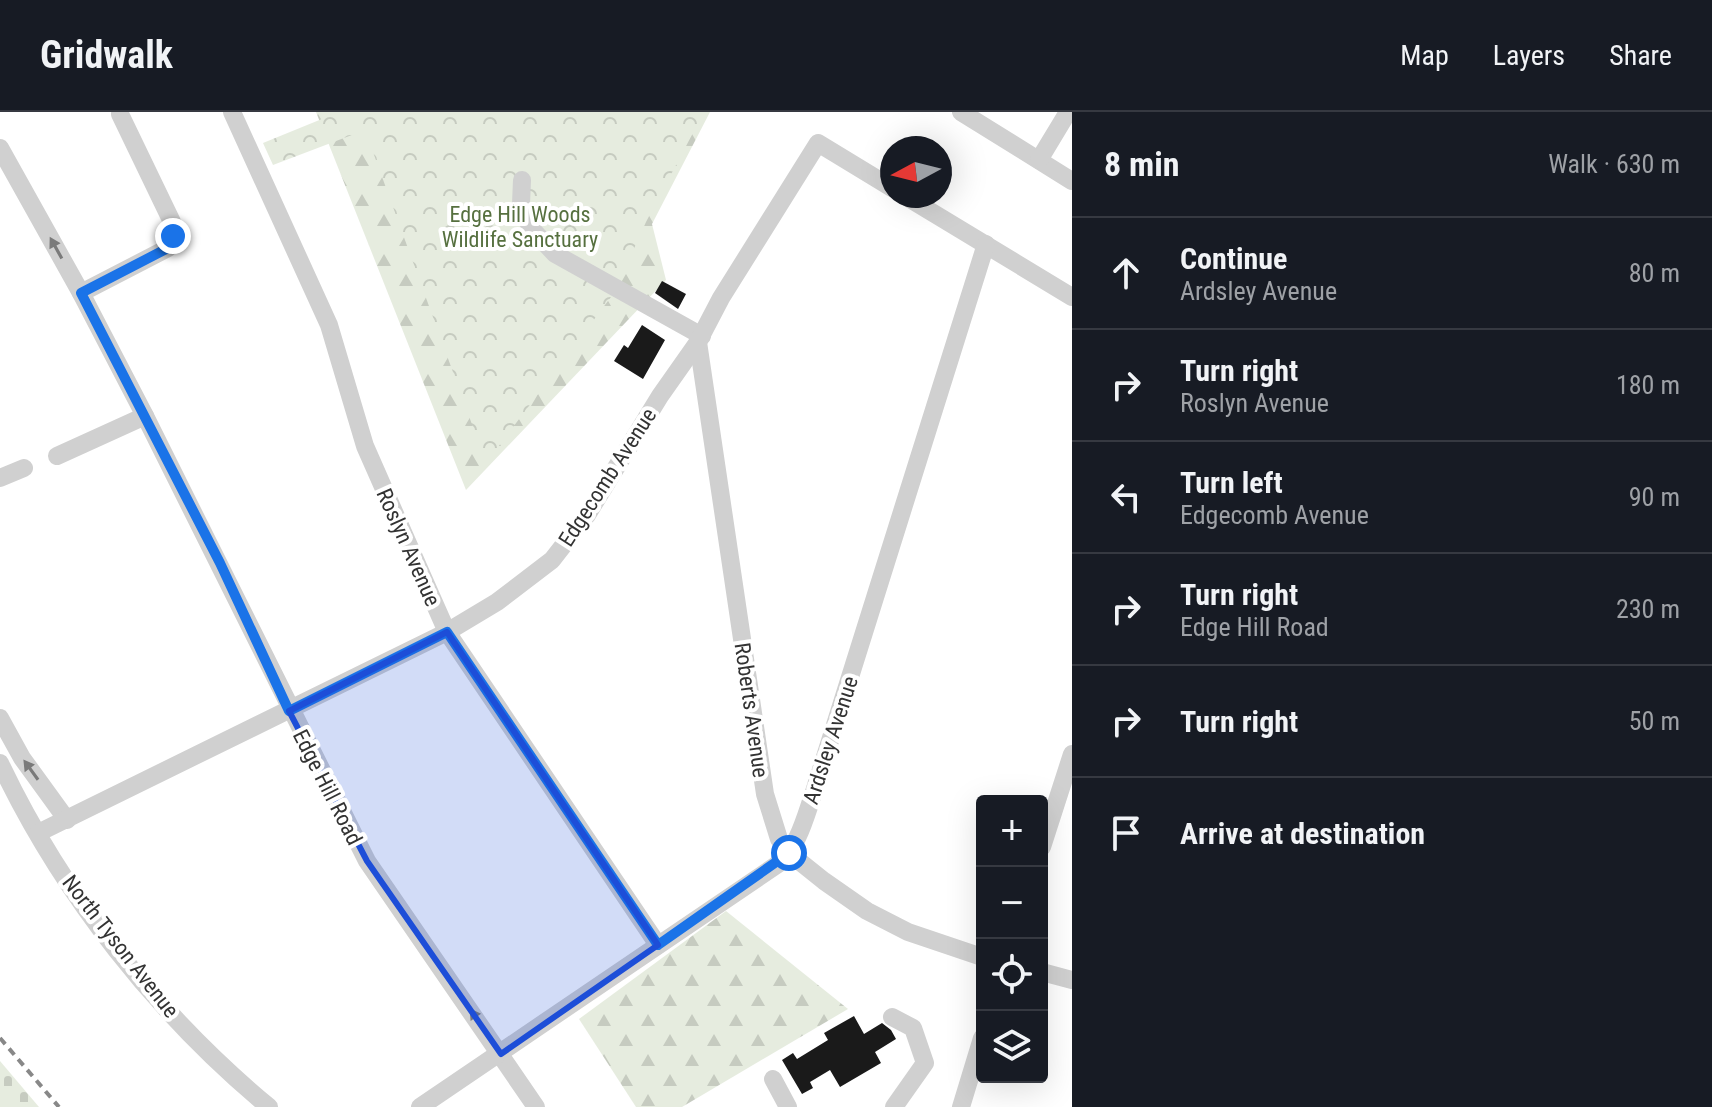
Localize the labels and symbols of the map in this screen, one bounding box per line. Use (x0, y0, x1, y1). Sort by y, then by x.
north arrow (880, 136, 952, 208)
park label: Edge Hill Woods Wildlife Sanctuary (442, 202, 598, 252)
route end (155, 218, 191, 254)
one-way arrow (49, 237, 63, 259)
street label: Edgecomb Avenue (553, 403, 661, 551)
street label: Roslyn Avenue (371, 485, 446, 610)
street label: Roberts Avenue (730, 641, 773, 779)
street label: Ardsley Avenue (798, 673, 863, 807)
street label: Edge Hill Road (288, 725, 367, 849)
one-way arrow (24, 760, 39, 781)
route start (771, 835, 807, 871)
street label: North Tyson Avenue (57, 870, 184, 1022)
one-way arrow (470, 1009, 485, 1030)

